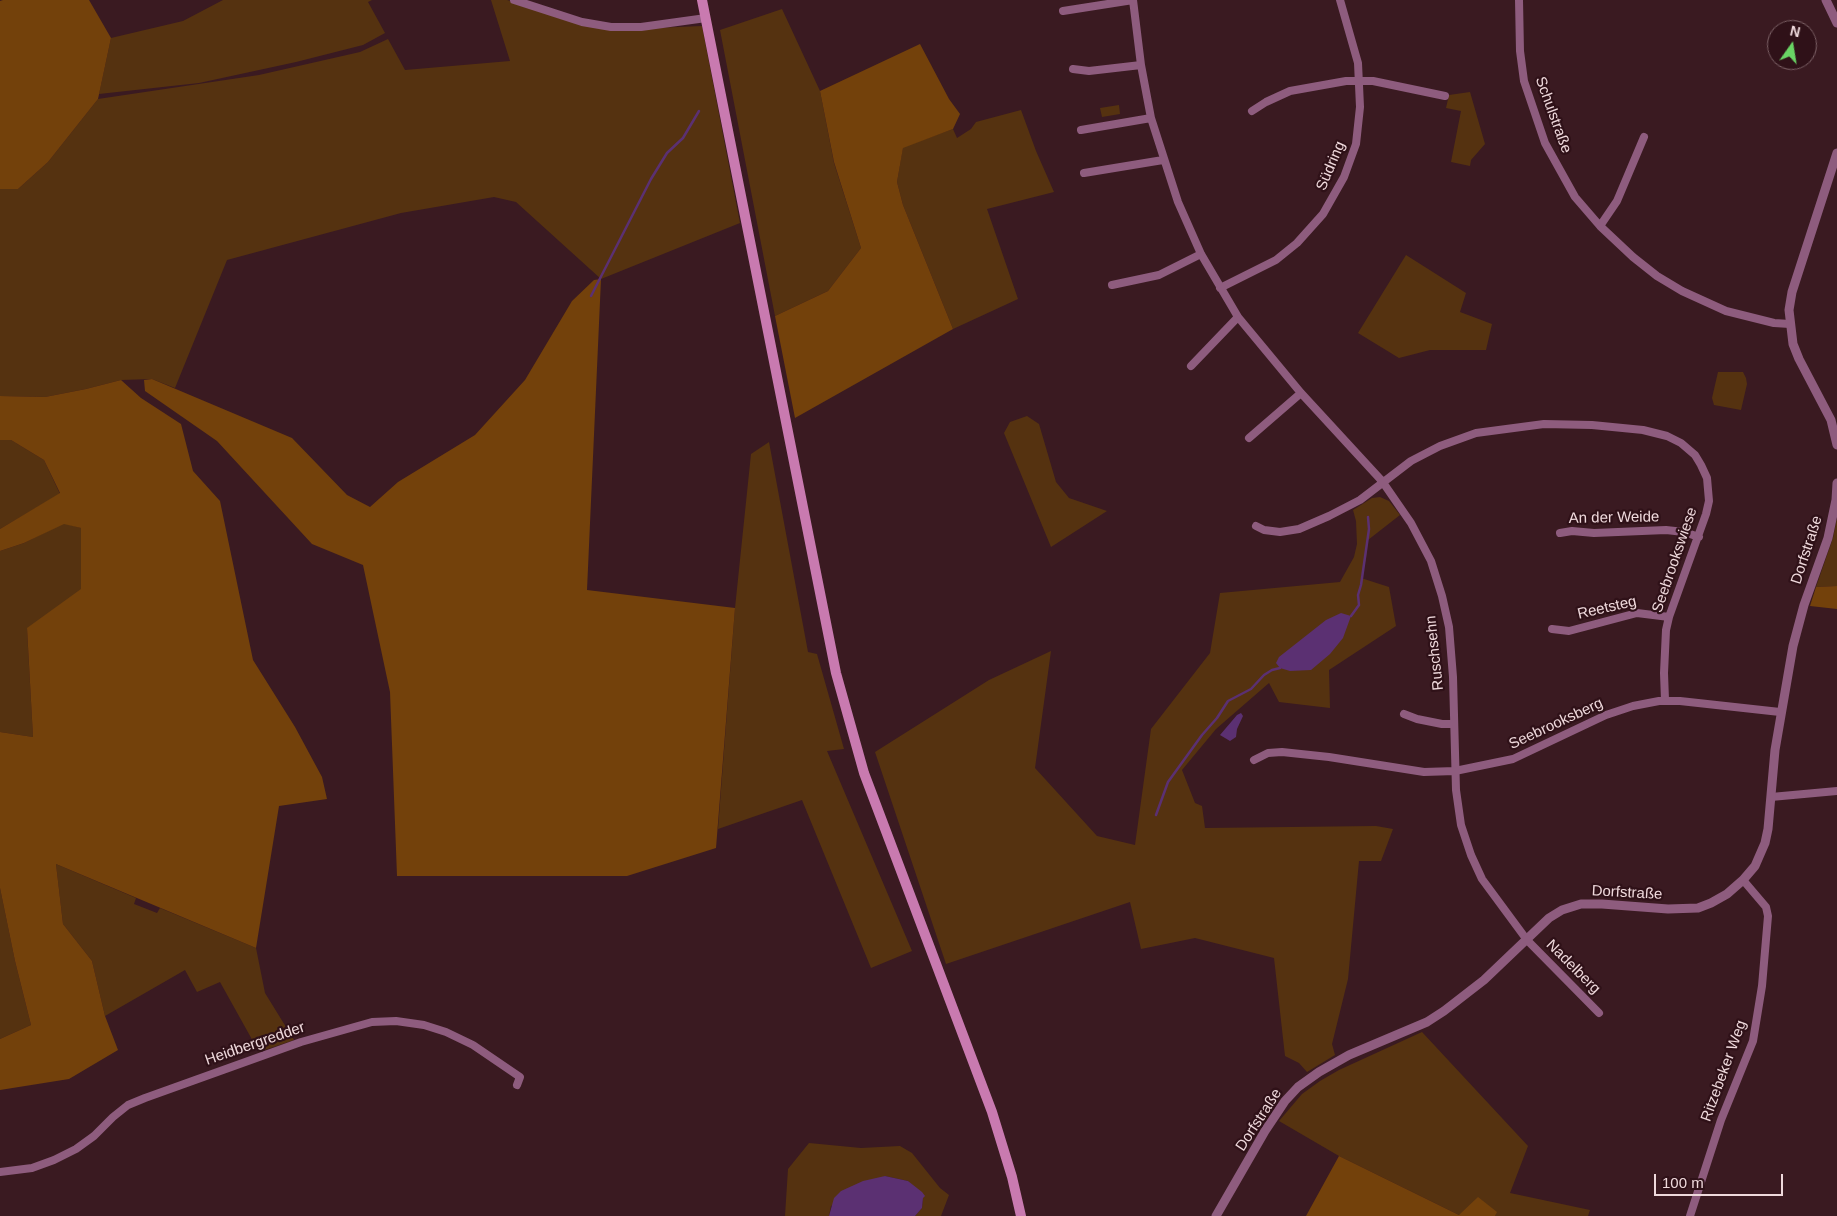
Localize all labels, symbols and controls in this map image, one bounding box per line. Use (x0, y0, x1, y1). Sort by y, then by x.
north arrow (1767, 20, 1817, 70)
text: N (1788, 22, 1802, 40)
street label: Schulstraße (1531, 74, 1575, 156)
street label: Südring (1313, 139, 1349, 193)
street label: Seebrookswiese (1649, 505, 1701, 615)
street label: An der Weide (1569, 508, 1659, 528)
street label: Dorfstraße (1787, 514, 1827, 586)
street label: Reetsteg (1576, 592, 1638, 624)
street label: Ruschsehn (1422, 615, 1448, 691)
street label: Seebrooksberg (1506, 694, 1606, 754)
street label: Dorfstraße (1591, 882, 1663, 904)
street label: Nadelberg (1542, 936, 1604, 998)
street label: Ritzebeker Weg (1697, 1018, 1751, 1124)
street label: Heidbergredder (203, 1019, 307, 1069)
street label: Dorfstraße (1232, 1085, 1286, 1155)
scale bar (1657, 1164, 1786, 1196)
text: 100 m (1662, 1174, 1704, 1191)

